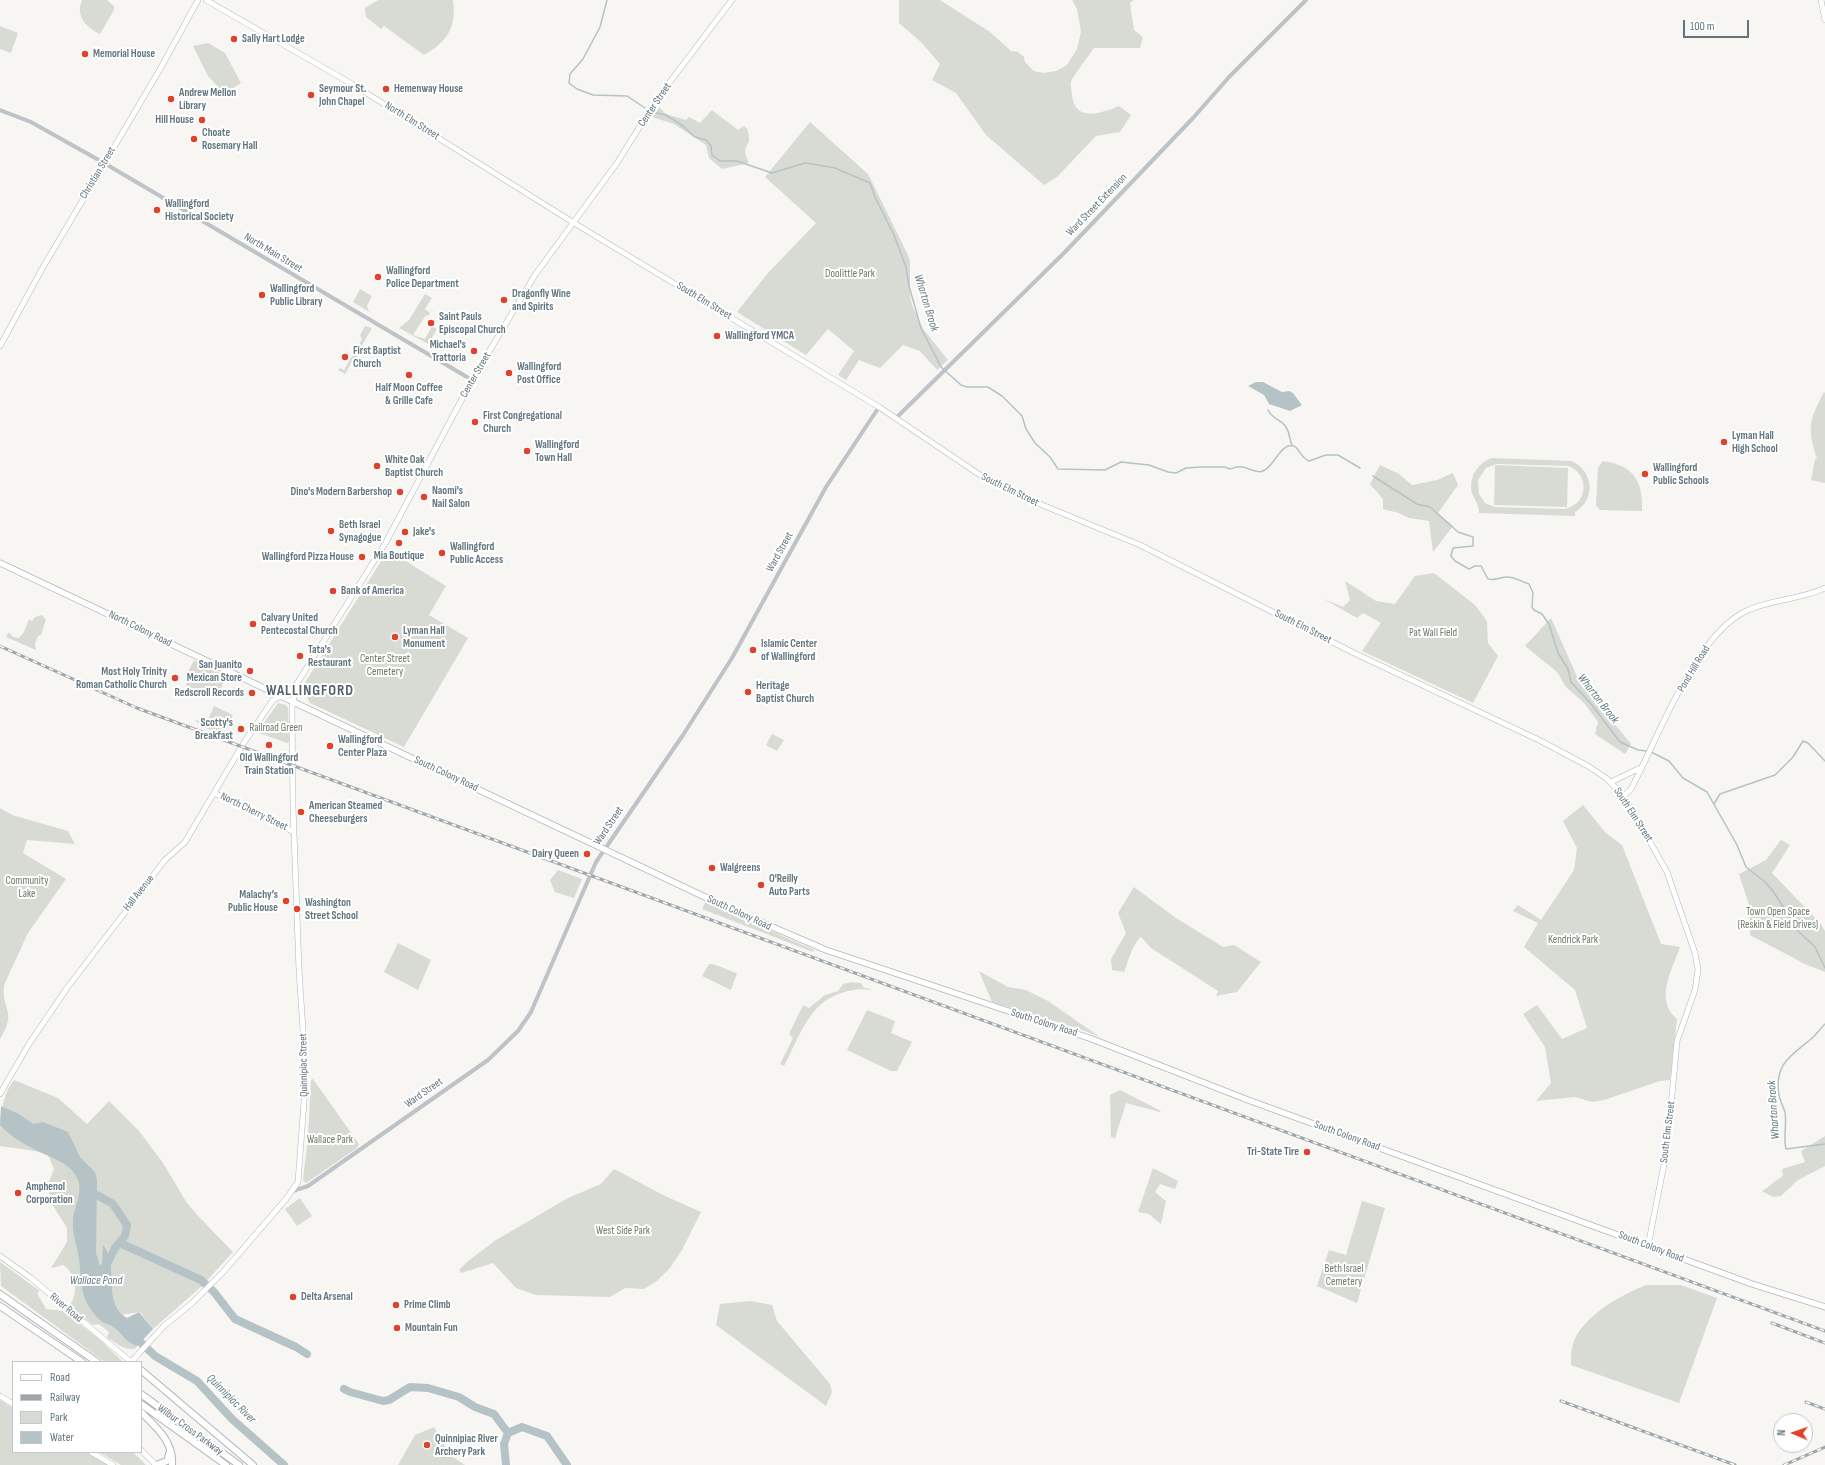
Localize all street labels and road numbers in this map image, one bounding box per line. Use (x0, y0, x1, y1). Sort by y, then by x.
street label: Center Street (635, 80, 675, 130)
street label: North Elm Street (382, 99, 442, 143)
street label: Christian Street (77, 145, 119, 201)
street label: Ward Street Extension (1064, 171, 1130, 239)
street label: North Main Street (241, 230, 305, 276)
street label: South Elm Street (674, 279, 734, 323)
street label: Center Street (458, 350, 494, 400)
street label: South Elm Street (979, 470, 1041, 510)
street label: Ward Street (764, 530, 796, 574)
street label: South Elm Street (1272, 607, 1334, 647)
street label: North Colony Road (106, 608, 174, 650)
street label: Pond Hill Road (1675, 643, 1713, 695)
street label: South Colony Road (412, 753, 480, 795)
street label: South Elm Street (1611, 785, 1655, 845)
street label: North Cherry Street (218, 790, 290, 834)
street label: Ward Street (591, 804, 627, 848)
street label: Hall Avenue (121, 872, 157, 914)
street label: South Colony Road (705, 892, 773, 934)
street label: South Colony Road (1009, 1006, 1079, 1040)
street label: Quinnipiac Street (297, 1033, 311, 1097)
street label: Ward Street (402, 1075, 446, 1111)
street label: South Elm Street (1658, 1100, 1678, 1164)
street label: South Colony Road (1312, 1118, 1382, 1154)
street label: South Colony Road (1616, 1228, 1686, 1266)
street label: River Road (47, 1290, 85, 1326)
street label: Wilbur Cross Parkway (154, 1402, 226, 1458)

